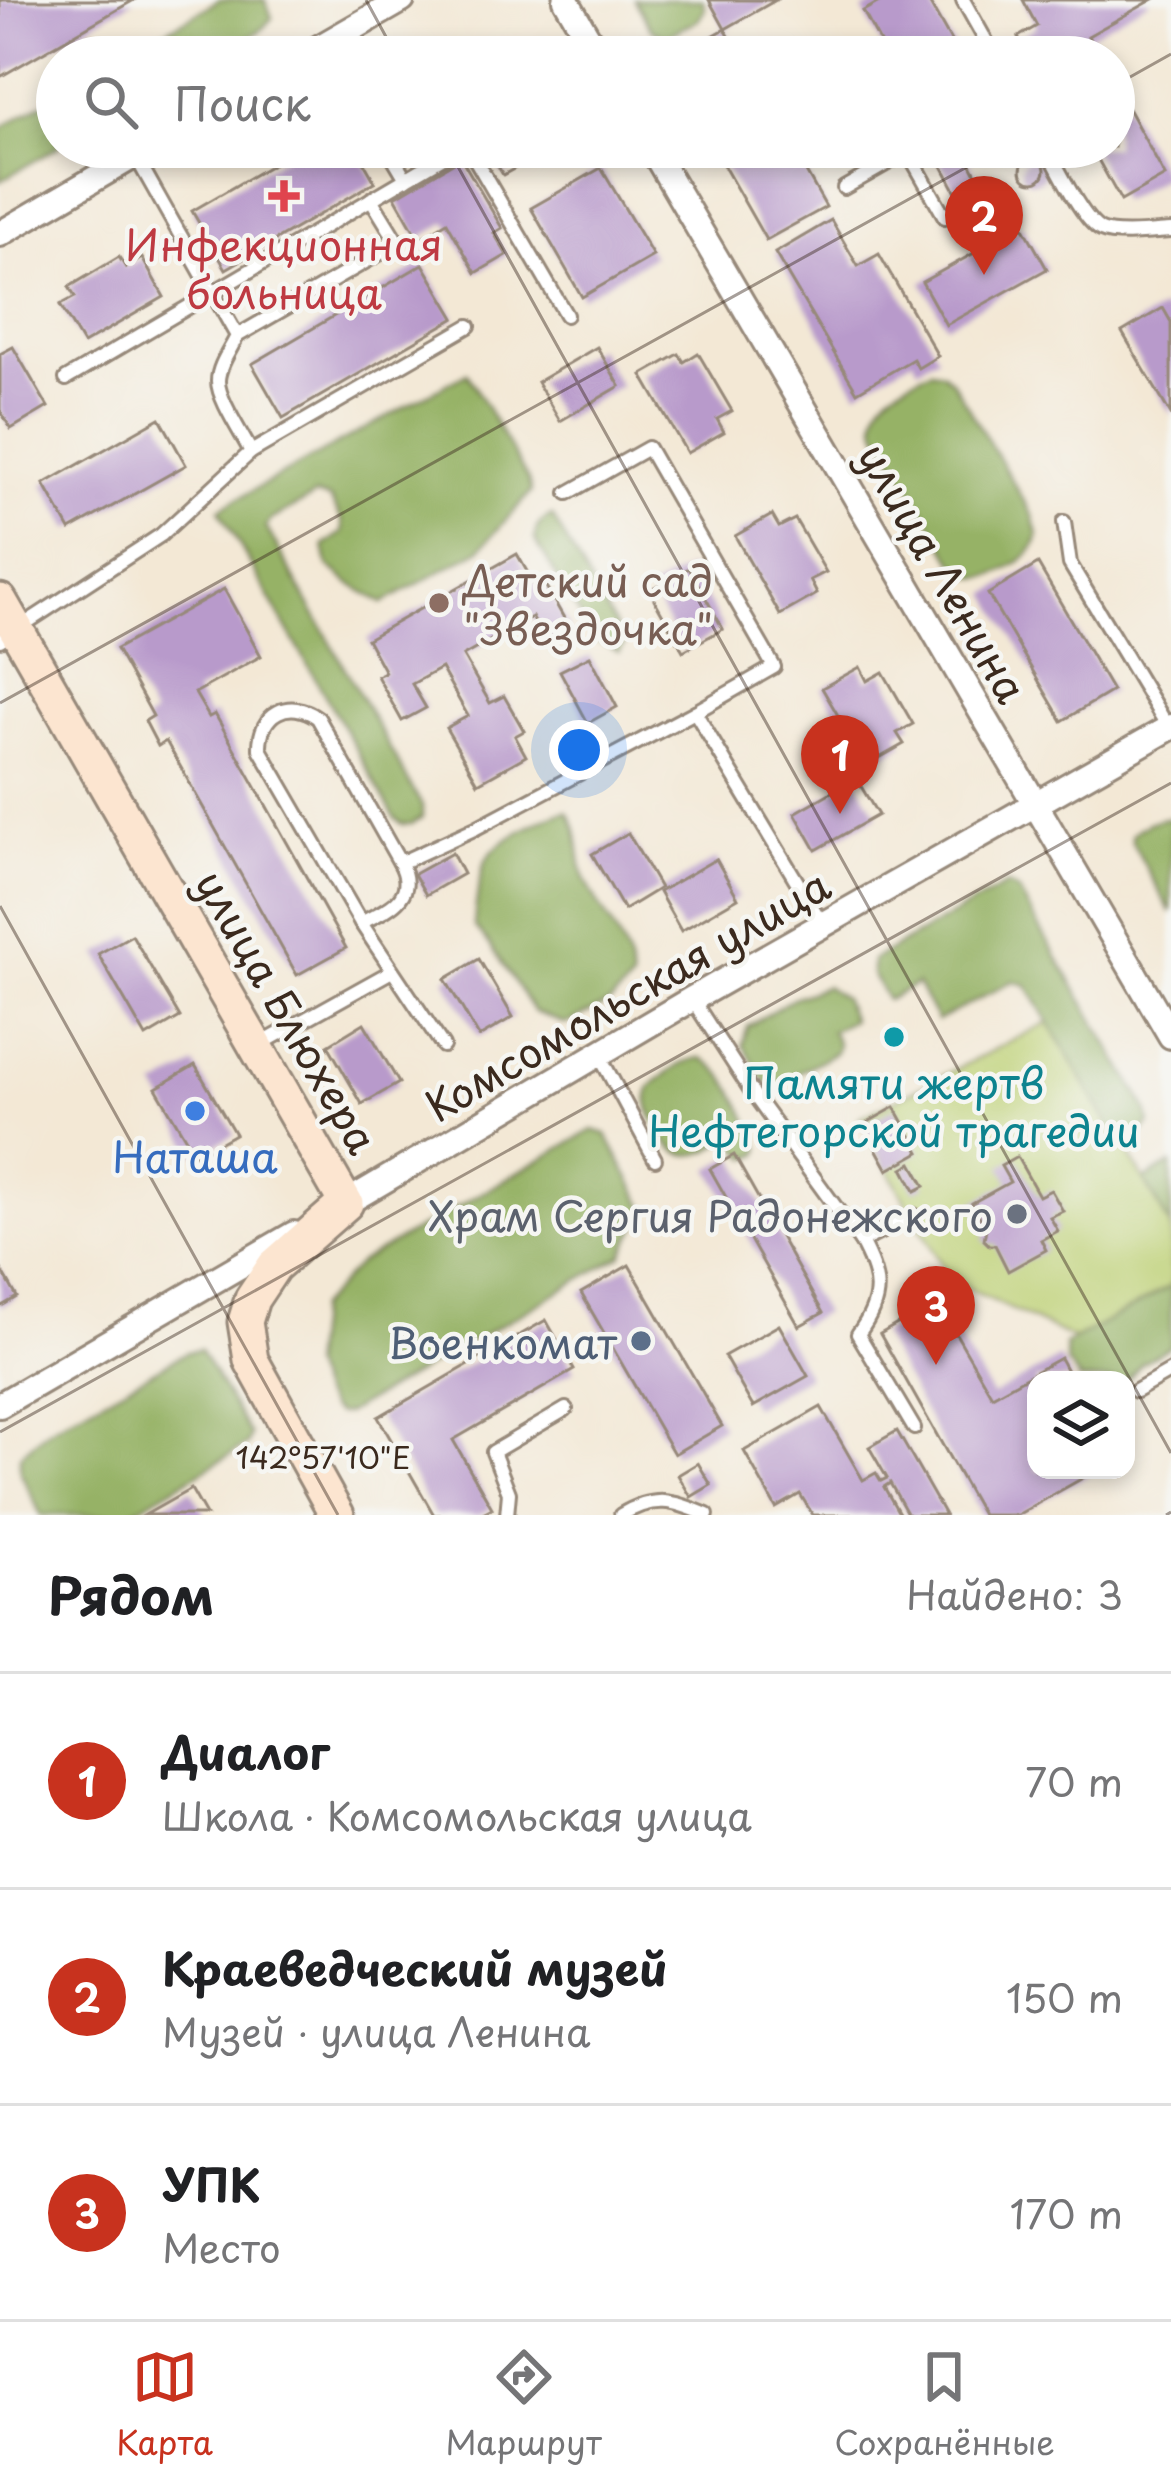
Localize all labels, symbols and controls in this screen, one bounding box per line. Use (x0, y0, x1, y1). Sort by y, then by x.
search box (36, 36, 1135, 168)
text: Поиск (174, 68, 311, 136)
icon: search (78, 69, 144, 135)
pin: 2 (945, 176, 1023, 275)
marker: Инфекционная больница (268, 180, 300, 212)
place label: Инфекционная больница (125, 212, 443, 323)
street label: улица Ленина (844, 430, 1044, 714)
place label: Детский сад "Звездочка" (461, 548, 713, 659)
marker: Детский сад "Звездочка" (426, 590, 452, 616)
pin: 1 (801, 715, 879, 814)
your location (549, 720, 609, 780)
street label: Комсомольская улица (413, 852, 841, 1136)
street label: улица Блюхера (181, 857, 395, 1165)
marker: Памяти жертв Нефтегорской трагедии (881, 1024, 907, 1050)
place label: Памяти жертв Нефтегорской трагедии (649, 1050, 1139, 1161)
marker: Наташа (182, 1098, 208, 1124)
place label: Наташа (112, 1124, 278, 1187)
place label: Храм Сергия Радонежского (428, 1183, 993, 1246)
marker: Храм Сергия Радонежского (1004, 1201, 1030, 1227)
pin: 3 (897, 1266, 975, 1365)
place label: Военкомат (388, 1310, 618, 1373)
marker: Военкомат (628, 1328, 654, 1354)
map controls (1027, 1371, 1135, 1479)
button: layers (1027, 1371, 1135, 1479)
text: 142°57'10"E (235, 1434, 411, 1479)
text: Рядом (48, 1555, 214, 1632)
text: Найдено: 3 (906, 1564, 1123, 1623)
text: Диалог (162, 1717, 330, 1785)
text: 1 (78, 1751, 96, 1810)
text: 70 m (1025, 1751, 1123, 1810)
text: Школа · Комсомольская улица (162, 1785, 752, 1844)
text: Краеведческий музей (162, 1933, 668, 2001)
text: 2 (73, 1967, 101, 2026)
text: 150 m (1006, 1967, 1123, 2026)
text: Музей · улица Ленина (162, 2001, 591, 2060)
text: УПК (162, 2149, 260, 2217)
text: 3 (74, 2183, 100, 2242)
text: 170 m (1010, 2183, 1123, 2242)
text: Место (162, 2217, 281, 2276)
tab: Карта (116, 2344, 213, 2466)
tab: Маршрут (446, 2344, 602, 2466)
tab: Сохранённые (834, 2344, 1055, 2466)

